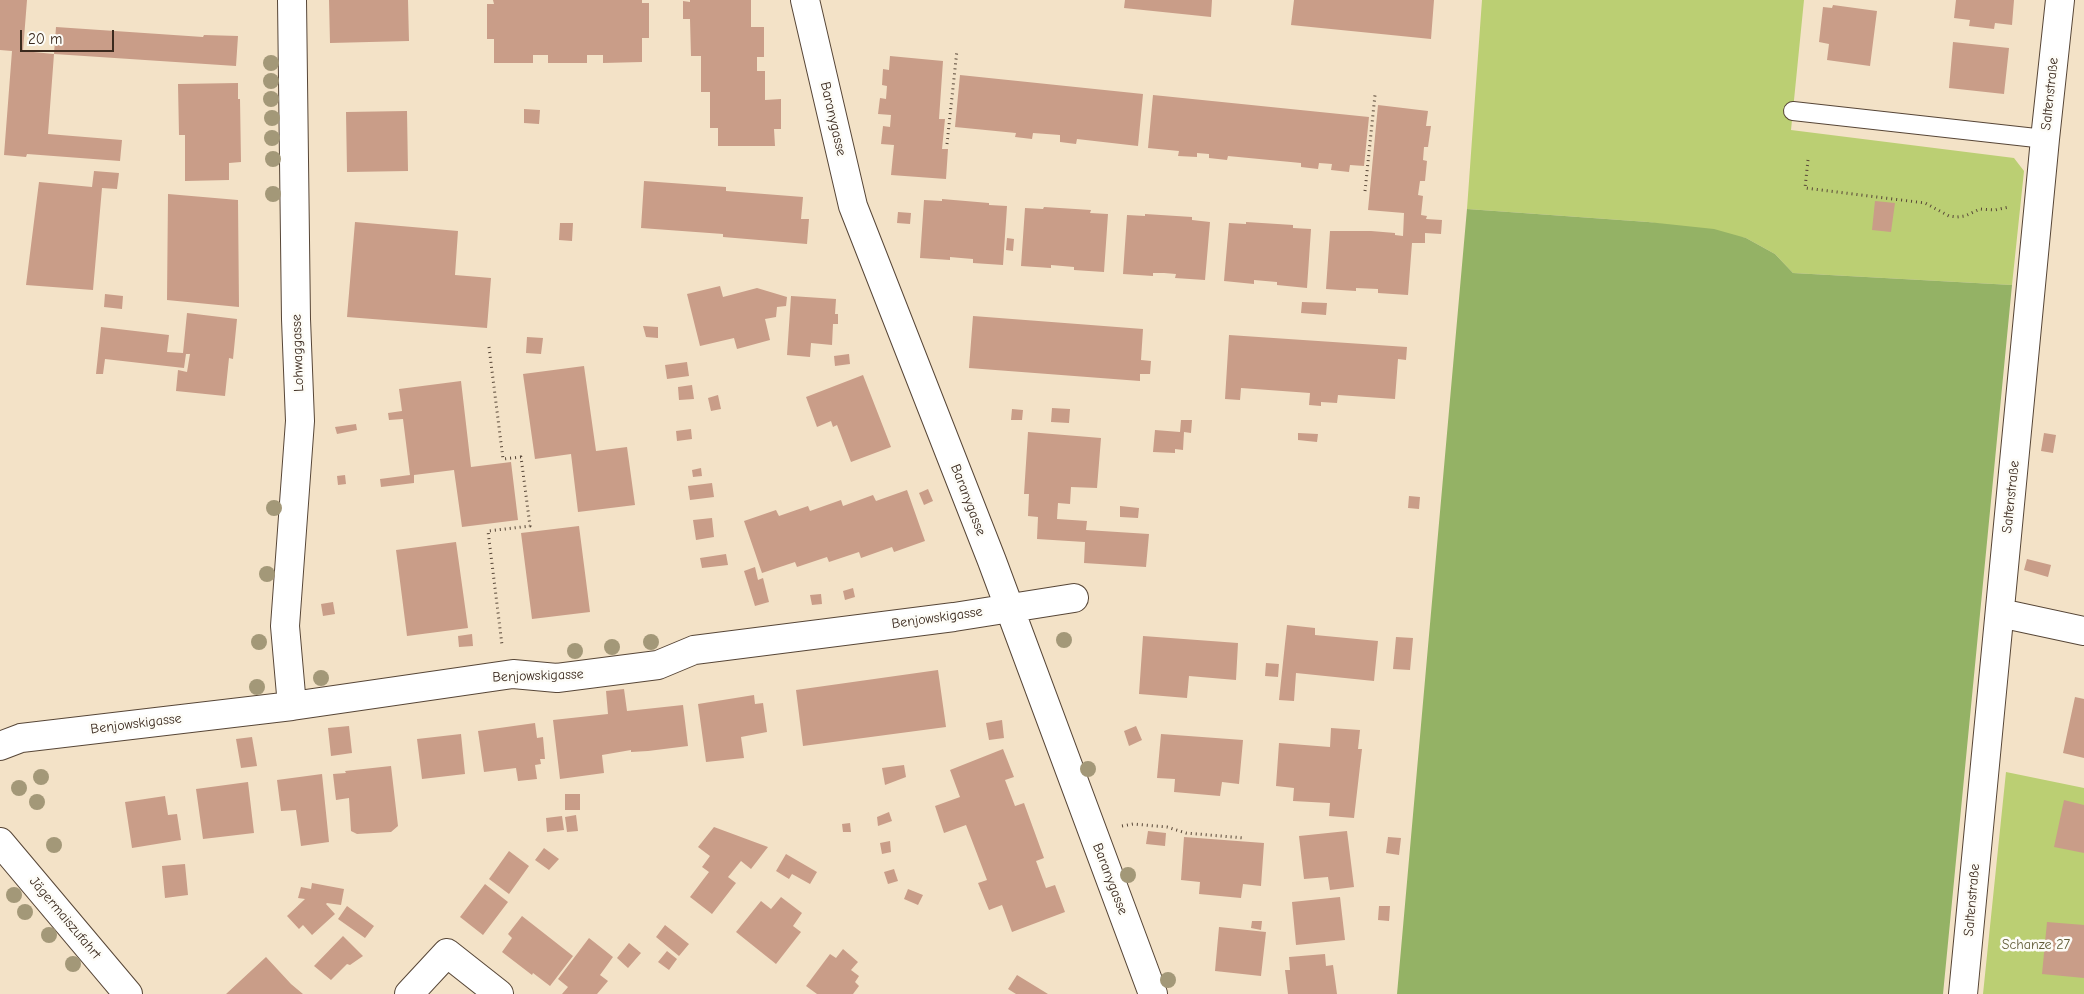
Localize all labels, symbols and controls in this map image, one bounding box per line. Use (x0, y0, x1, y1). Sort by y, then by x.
scale bar (22, 20, 116, 52)
text: 20 m (28, 30, 62, 48)
street label: Saltenstraße (2038, 57, 2062, 131)
street label: Baranygasse (816, 80, 850, 158)
street label: Lohwaggasse (288, 314, 308, 392)
street label: Saltenstraße (1999, 460, 2023, 534)
street label: Baranygasse (947, 462, 989, 538)
street label: Benjowskigasse (891, 603, 983, 633)
street label: Benjowskigasse (492, 666, 584, 686)
street label: Benjowskigasse (90, 710, 182, 738)
street label: Baranygasse (1089, 841, 1131, 917)
street label: Saltenstraße (1960, 863, 1984, 937)
street label: Jägermaiszufahrt (26, 873, 104, 963)
park label: Schanze 27 (2002, 937, 2070, 953)

